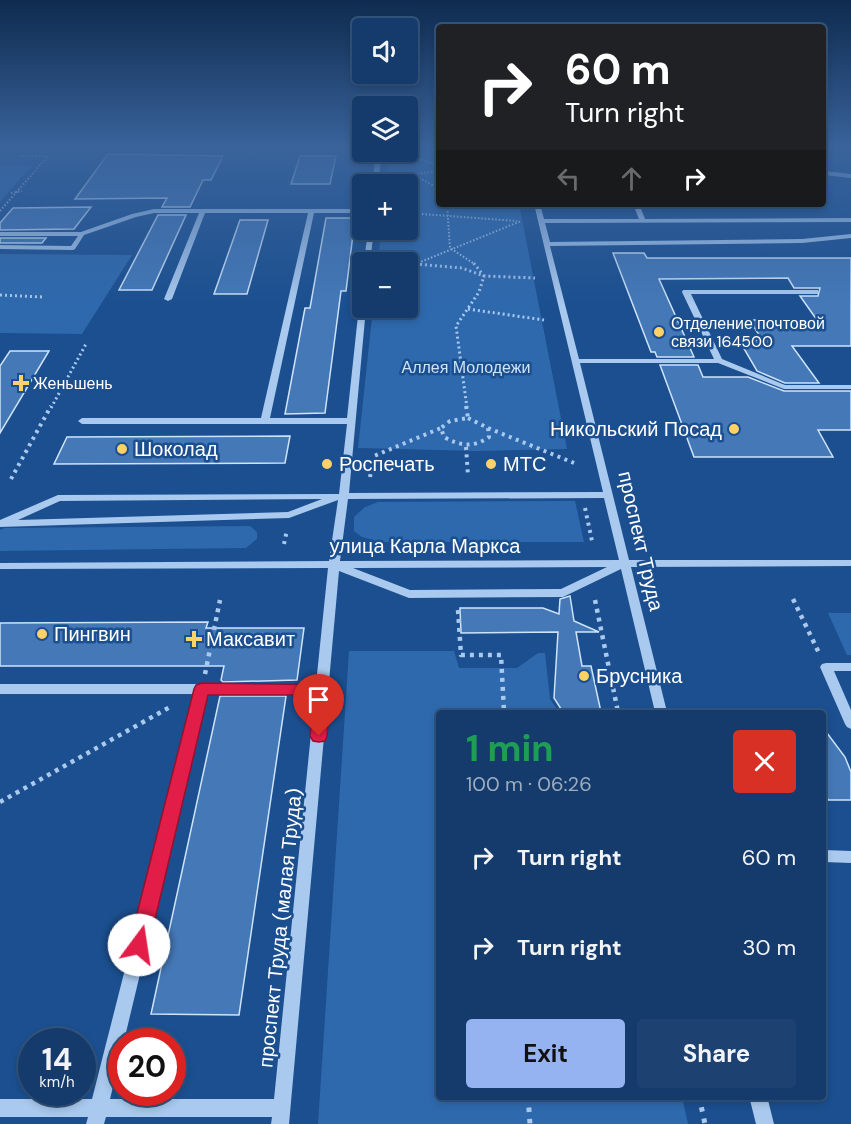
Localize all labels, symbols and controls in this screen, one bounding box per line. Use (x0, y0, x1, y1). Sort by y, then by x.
map controls (352, 18, 418, 318)
button: sound (352, 18, 418, 84)
text: 60 m (565, 42, 671, 97)
icon: right (466, 48, 544, 126)
text: Turn right (565, 95, 685, 130)
button: layers (352, 96, 418, 162)
icon: left (552, 162, 585, 195)
icon: ahead (615, 162, 648, 195)
icon: right (678, 162, 711, 195)
button: + (352, 174, 418, 240)
button: − (352, 252, 418, 318)
place label: Отделение почтовой связи 164500 (671, 313, 825, 352)
marker: Отделение почтовой связи 164500 (652, 325, 666, 339)
park label: Аллея Молодежи (402, 357, 530, 378)
place label: Женьшень (33, 373, 113, 394)
marker: Женьшень (14, 376, 28, 390)
place label: Никольский Посад (550, 416, 722, 442)
marker: Никольский Посад (727, 422, 741, 436)
place label: Шоколад (134, 436, 218, 462)
marker: Шоколад (115, 442, 129, 456)
place label: Роспечать (339, 451, 435, 477)
place label: МТС (503, 451, 546, 477)
marker: Роспечать (320, 457, 334, 471)
marker: МТС (484, 457, 498, 471)
street label: проспект Труда (612, 469, 670, 614)
street label: улица Карла Маркса (330, 533, 521, 559)
place label: Пингвин (54, 621, 131, 647)
place label: Максавит (206, 626, 295, 652)
marker: Пингвин (35, 627, 49, 641)
marker: Максавит (187, 632, 201, 646)
place label: Брусника (596, 663, 683, 689)
marker: Брусника (577, 669, 591, 683)
pin (293, 674, 344, 736)
icon: arrive (302, 683, 335, 716)
text: 1 min (466, 725, 554, 772)
button: close (733, 730, 796, 793)
text: 100 m · 06:26 (466, 771, 592, 797)
street label: проспект Труда (малая Труда) (252, 787, 308, 1069)
icon: right (466, 841, 499, 874)
text: Turn right (517, 843, 622, 872)
text: 60 m (742, 843, 796, 872)
position arrow (107, 913, 171, 977)
icon: right (466, 931, 499, 964)
text: Turn right (517, 933, 622, 962)
text: 30 m (742, 933, 796, 962)
button: Exit (466, 1019, 625, 1088)
button: Share (637, 1019, 796, 1088)
speed limit sign: 20 (108, 1028, 186, 1106)
text: 14 (42, 1040, 72, 1079)
text: km/h (39, 1072, 75, 1092)

